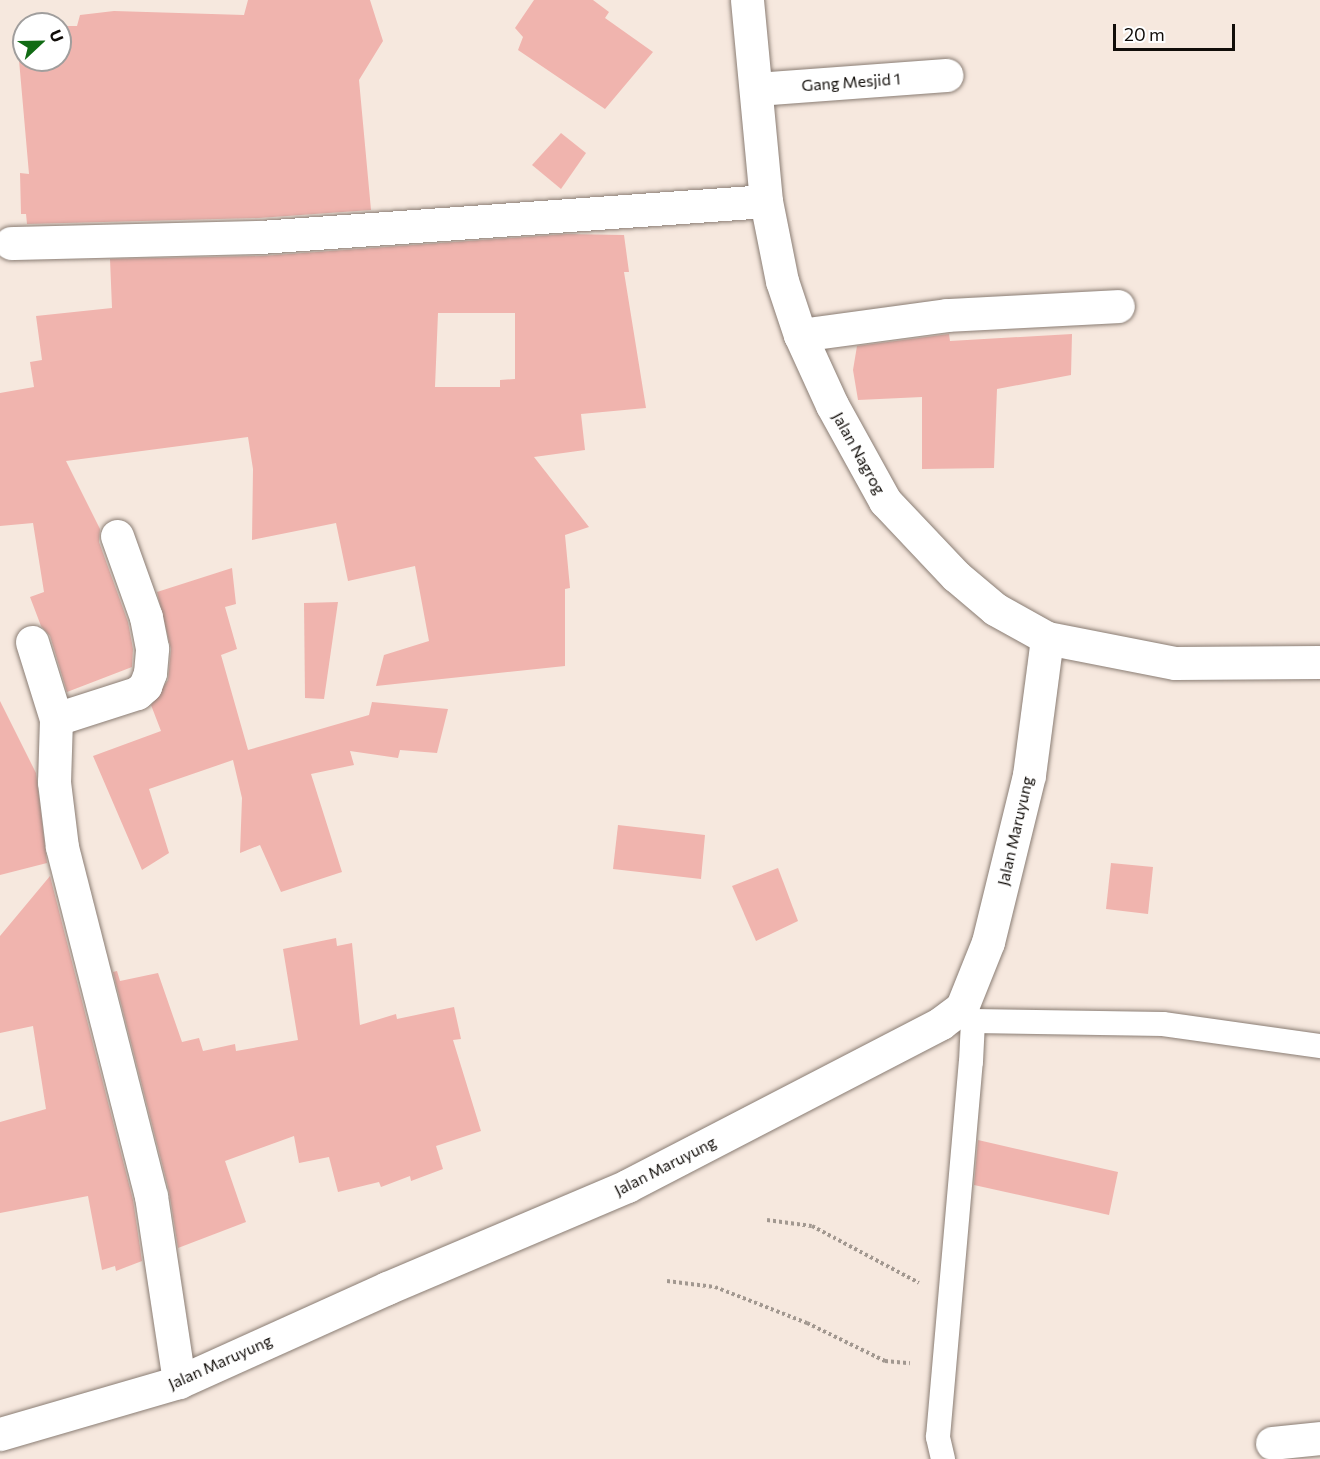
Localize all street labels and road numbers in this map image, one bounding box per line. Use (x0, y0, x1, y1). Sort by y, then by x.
street label: Gang Mesjid 1 (801, 69, 901, 95)
street label: Jalan Nagrog (829, 408, 889, 498)
street label: Jalan Maruyung (993, 774, 1037, 888)
street label: Jalan Maruyung (611, 1132, 719, 1200)
street label: Jalan Maruyung (165, 1331, 275, 1393)

